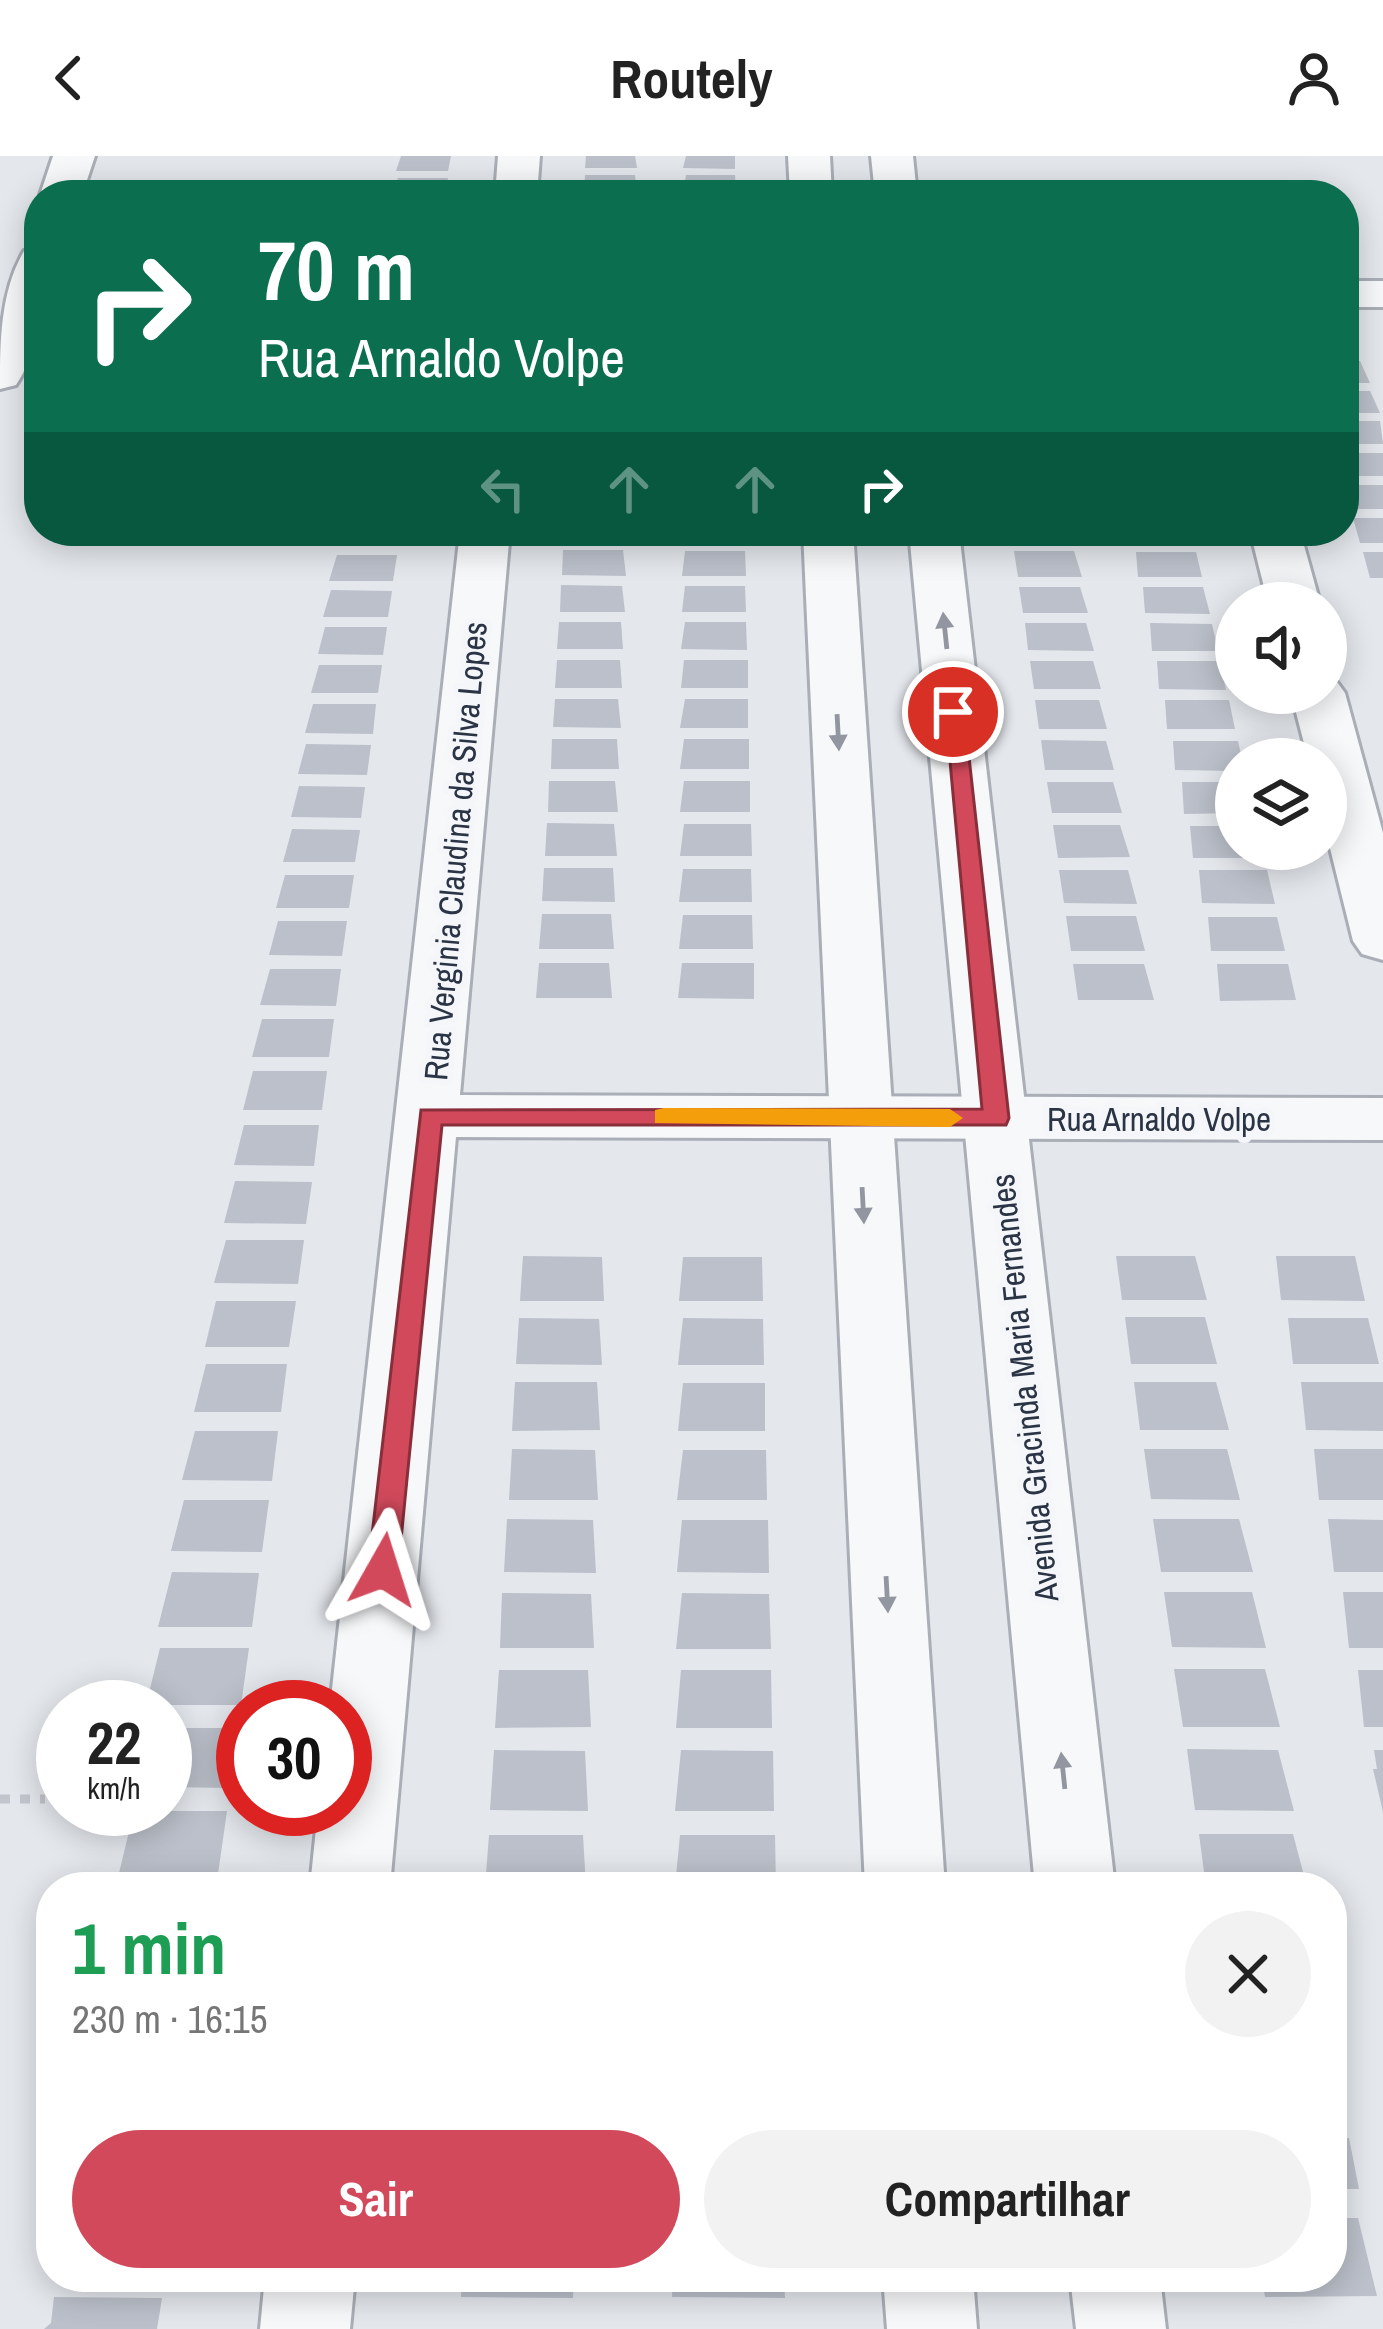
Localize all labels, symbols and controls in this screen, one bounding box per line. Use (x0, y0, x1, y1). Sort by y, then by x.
text: Routely (610, 42, 773, 115)
icon: back (36, 45, 102, 111)
icon: person (1281, 45, 1347, 111)
text: 70 m (258, 213, 415, 326)
icon: right (60, 228, 216, 384)
text: Rua Arnaldo Volpe (258, 321, 625, 394)
icon: left (470, 456, 536, 522)
icon: ahead (596, 456, 662, 522)
icon: ahead (722, 456, 788, 522)
icon: right (848, 456, 914, 522)
map controls (1215, 582, 1347, 870)
button: sound (1215, 582, 1347, 714)
one-way arrow (935, 612, 954, 649)
street label: Rua Verginia Claudina da Silva Lopes (413, 620, 497, 1082)
pin (902, 661, 1004, 763)
icon: arrive (920, 679, 986, 745)
one-way arrow (829, 714, 848, 752)
button: layers (1215, 738, 1347, 870)
street label: Rua Arnaldo Volpe (1047, 1097, 1271, 1141)
street label: Avenida Gracinda Maria Fernandes (980, 1172, 1068, 1605)
one-way arrow (854, 1187, 873, 1224)
position arrow (320, 1507, 446, 1633)
one-way arrow (878, 1576, 897, 1614)
speed limit sign: 30 (216, 1680, 372, 1836)
text: 22 (87, 1702, 141, 1783)
one-way arrow (1053, 1752, 1072, 1789)
text: km/h (87, 1768, 141, 1808)
text: 1 min (72, 1899, 226, 1996)
button: close (1185, 1911, 1311, 2037)
text: 230 m · 16:15 (72, 1993, 268, 2045)
button: Sair (72, 2130, 680, 2268)
button: Compartilhar (704, 2130, 1311, 2268)

